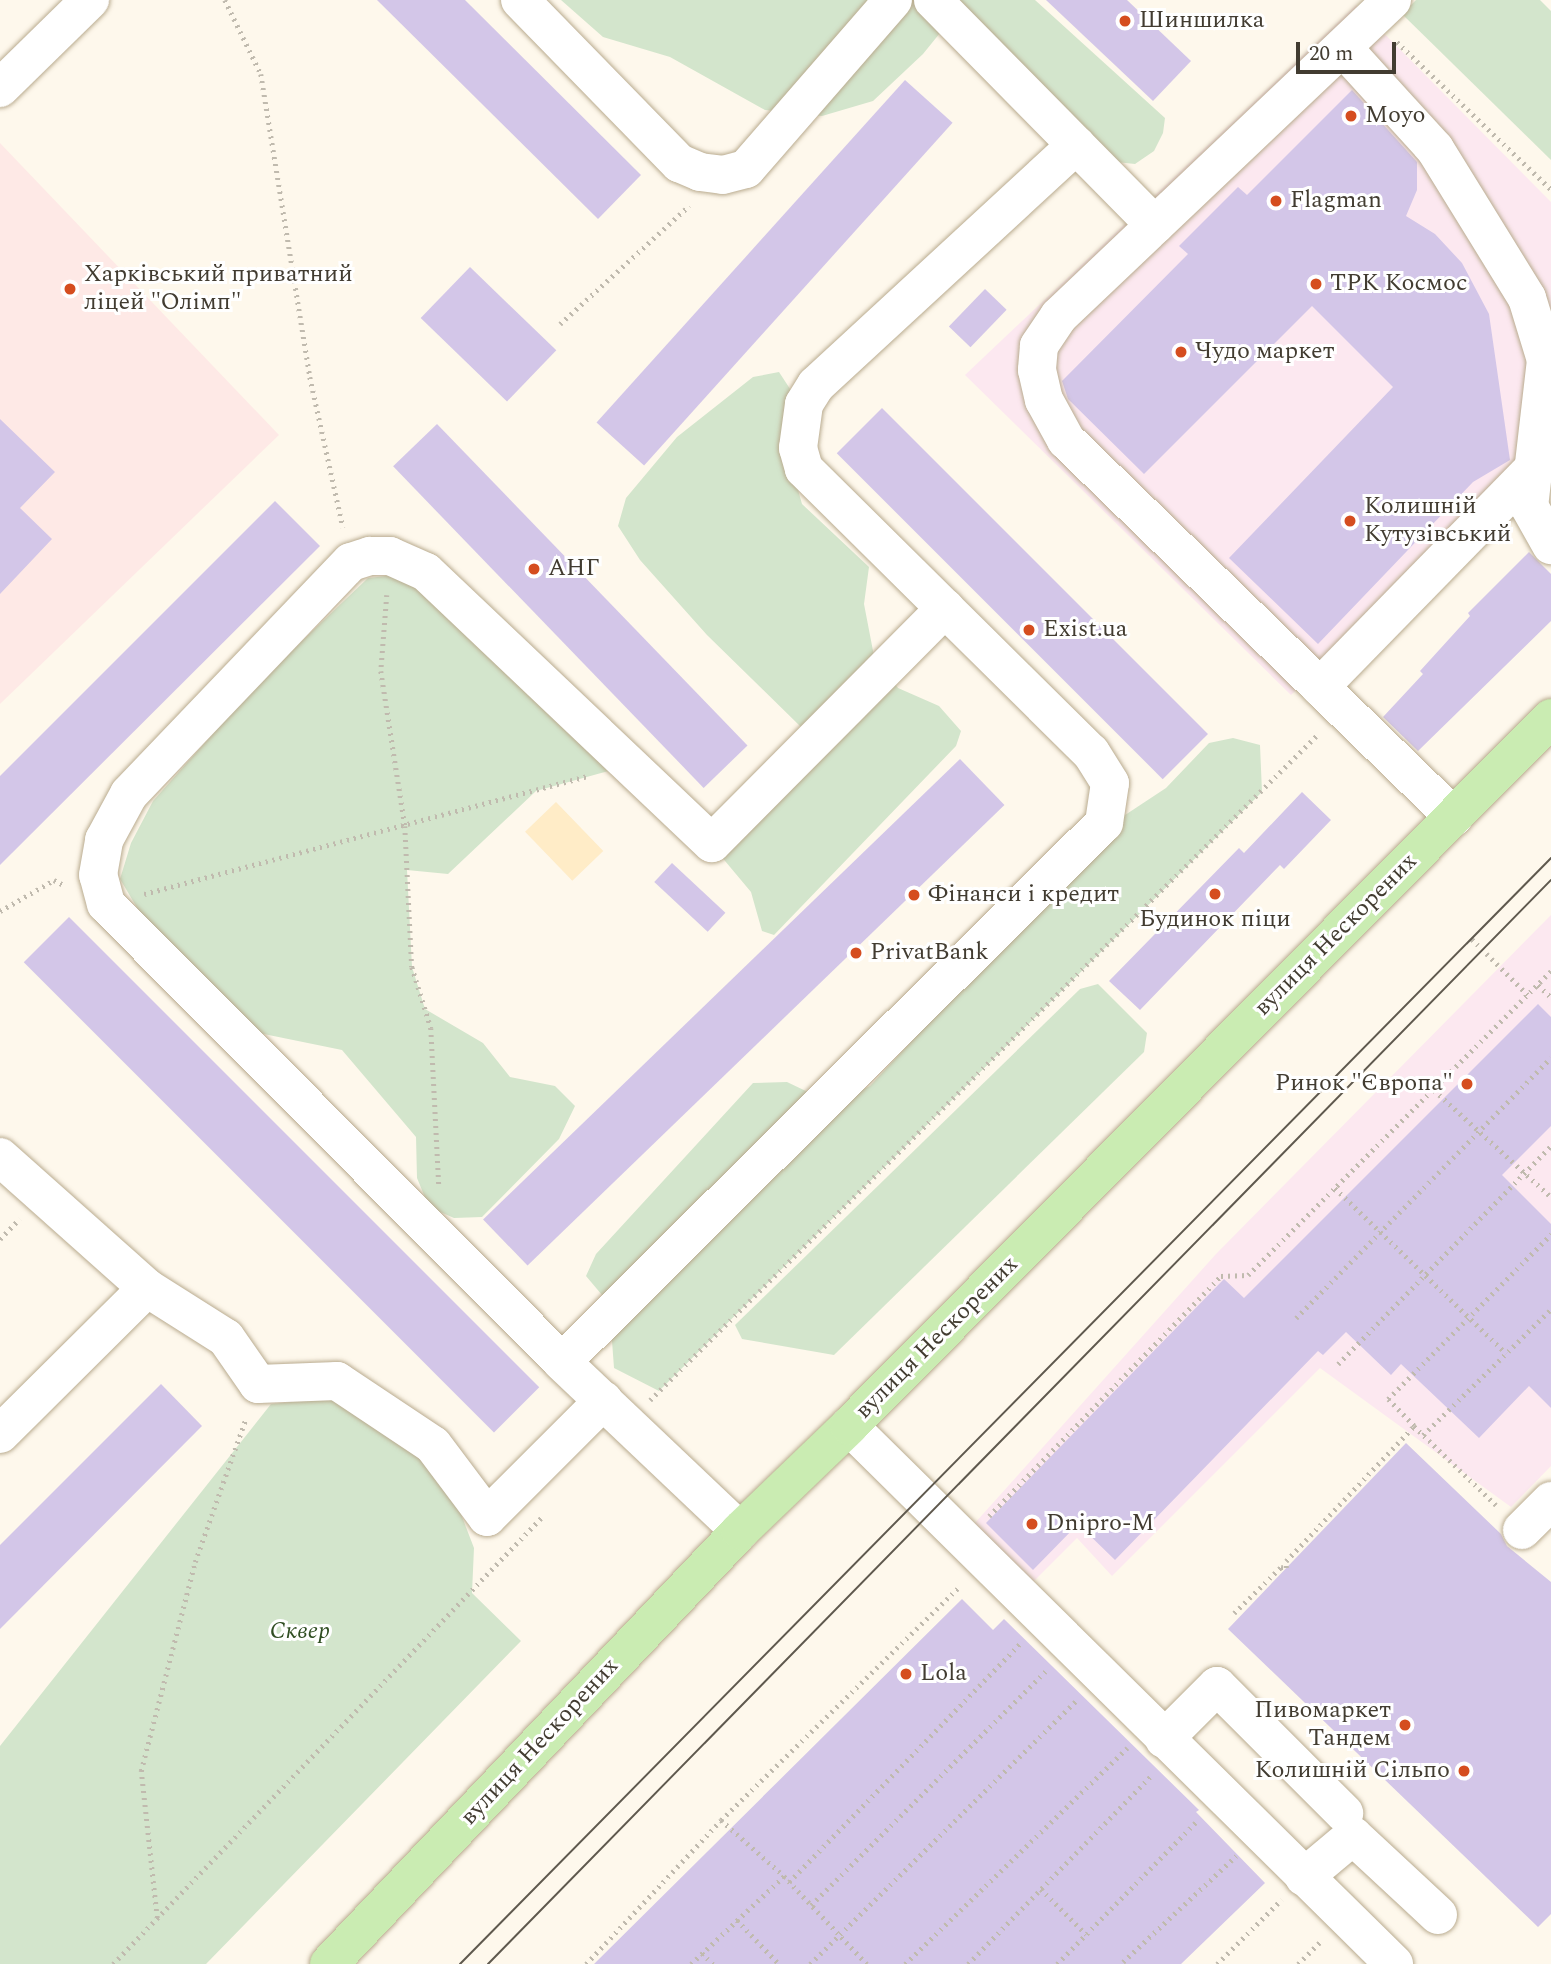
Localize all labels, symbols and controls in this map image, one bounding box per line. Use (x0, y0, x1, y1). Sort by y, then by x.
place label: Шиншилка (1139, 7, 1264, 35)
marker: Шиншилка (1117, 13, 1133, 29)
scale bar (1299, 28, 1399, 72)
text: 20 m (1309, 38, 1353, 70)
place label: Moyo (1365, 102, 1425, 130)
marker: Moyo (1343, 108, 1359, 124)
place label: Flagman (1290, 187, 1382, 215)
marker: Flagman (1268, 193, 1284, 209)
place label: Харківський приватний ліцей "Олімп" (84, 261, 353, 317)
place label: ТРК Космос (1330, 270, 1468, 298)
marker: ТРК Космос (1308, 276, 1324, 292)
marker: Харківський приватний ліцей "Олімп" (62, 281, 78, 297)
place label: Чудо маркет (1195, 338, 1335, 366)
marker: Чудо маркет (1173, 344, 1189, 360)
place label: Колишній Кутузівський (1364, 493, 1511, 549)
marker: Колишній Кутузівський (1342, 513, 1358, 529)
place label: АНГ (548, 555, 600, 583)
marker: АНГ (526, 561, 542, 577)
place label: Exist.ua (1043, 616, 1127, 644)
marker: Exist.ua (1021, 622, 1037, 638)
street label: вулиця Нескорених (1249, 848, 1423, 1022)
place label: Фінанси і кредит (928, 881, 1119, 909)
marker: Будинок піци (1207, 886, 1223, 902)
marker: Фінанси і кредит (906, 887, 922, 903)
place label: Будинок піци (1139, 906, 1291, 934)
place label: PrivatBank (870, 939, 989, 967)
marker: PrivatBank (848, 945, 864, 961)
place label: Ринок "Європа" (1275, 1070, 1453, 1098)
marker: Ринок "Європа" (1459, 1076, 1475, 1092)
street label: вулиця Нескорених (850, 1251, 1024, 1425)
place label: Dnipro-M (1046, 1510, 1154, 1538)
marker: Dnipro-M (1024, 1516, 1040, 1532)
park label: Сквер (270, 1618, 330, 1646)
street label: вулиця Нескорених (455, 1652, 625, 1832)
place label: Lola (920, 1660, 967, 1688)
marker: Lola (898, 1666, 914, 1682)
place label: Пивомаркет Тандем (1254, 1697, 1391, 1753)
marker: Пивомаркет Тандем (1397, 1717, 1413, 1733)
place label: Колишній Сільпо (1255, 1757, 1450, 1785)
marker: Колишній Сільпо (1456, 1763, 1472, 1779)

